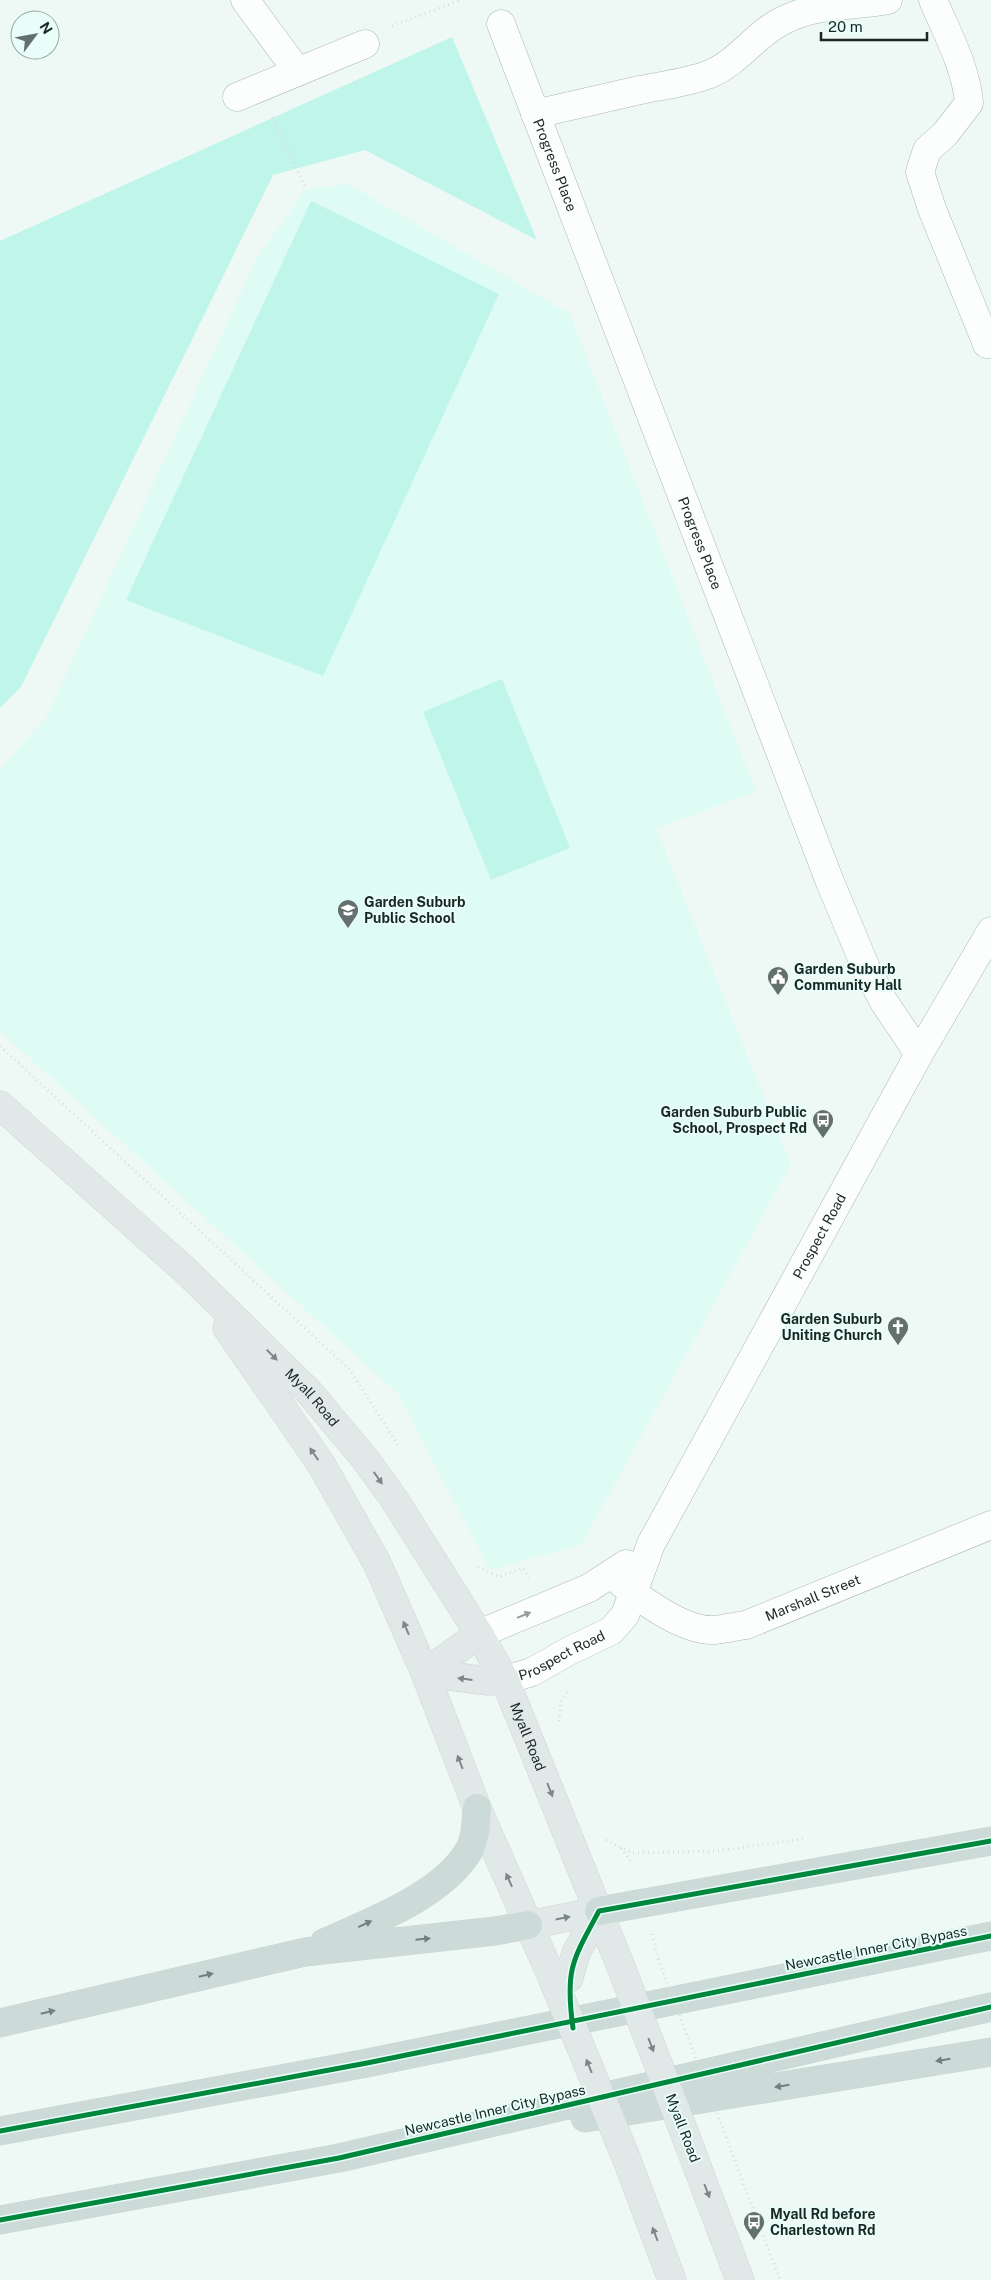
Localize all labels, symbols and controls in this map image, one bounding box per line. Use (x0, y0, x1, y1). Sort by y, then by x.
north arrow (10, 10, 60, 60)
scale bar (821, 10, 927, 42)
text: 20 m (828, 18, 863, 35)
text: N (36, 19, 56, 37)
street label: Progress Place (530, 116, 580, 214)
street label: Progress Place (675, 495, 725, 592)
place label: Garden Suburb Public School (364, 894, 466, 926)
school or university icon: Garden Suburb Public School (336, 898, 360, 929)
place label: Garden Suburb Community Hall (794, 961, 902, 993)
public building icon: Garden Suburb Community Hall (766, 965, 790, 996)
place label: Garden Suburb Public School, Prospect Rd (660, 1104, 807, 1136)
bus stop icon: Garden Suburb Public School, Prospect Rd (811, 1108, 835, 1139)
street label: Prospect Road (790, 1191, 849, 1282)
place label: Garden Suburb Uniting Church (780, 1311, 882, 1343)
church icon: Garden Suburb Uniting Church (886, 1315, 910, 1346)
one-way arrow (265, 1349, 277, 1361)
street label: Myall Road (282, 1365, 342, 1430)
one-way arrow (309, 1447, 319, 1461)
one-way arrow (373, 1471, 383, 1484)
street label: Marshall Street (763, 1571, 863, 1624)
one-way arrow (517, 1611, 531, 1619)
one-way arrow (402, 1621, 410, 1636)
street label: Prospect Road (517, 1627, 607, 1684)
one-way arrow (457, 1675, 473, 1683)
street label: Myall Road (507, 1700, 549, 1773)
one-way arrow (456, 1754, 464, 1769)
one-way arrow (547, 1782, 554, 1797)
one-way arrow (505, 1873, 513, 1887)
one-way arrow (556, 1914, 571, 1922)
one-way arrow (358, 1920, 372, 1928)
street label: Newcastle Inner City Bypass (784, 1922, 968, 1974)
one-way arrow (415, 1935, 431, 1943)
one-way arrow (198, 1971, 213, 1979)
one-way arrow (40, 2008, 55, 2016)
one-way arrow (647, 2038, 655, 2053)
one-way arrow (935, 2056, 951, 2064)
one-way arrow (585, 2058, 593, 2073)
street label: Newcastle Inner City Bypass (403, 2081, 587, 2139)
one-way arrow (774, 2082, 790, 2090)
street label: Myall Road (663, 2091, 703, 2165)
one-way arrow (703, 2183, 711, 2198)
place label: Myall Rd before Charlestown Rd (770, 2206, 876, 2238)
bus stop icon: Myall Rd before Charlestown Rd (742, 2210, 766, 2241)
one-way arrow (651, 2227, 658, 2242)

